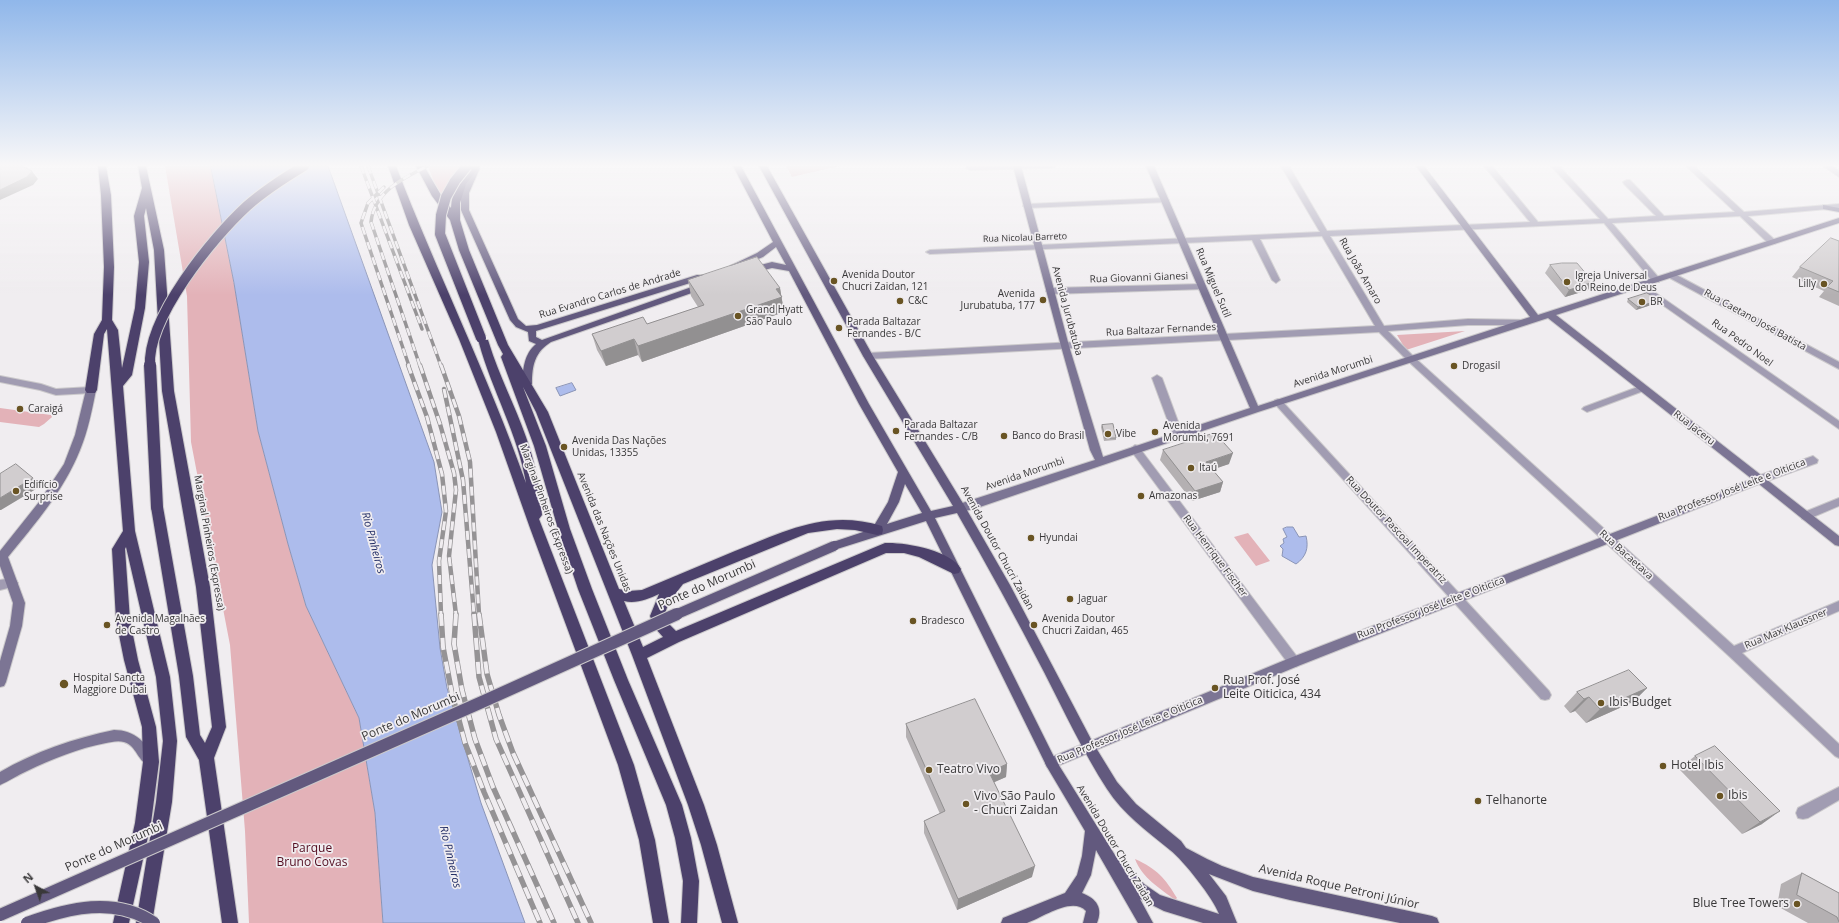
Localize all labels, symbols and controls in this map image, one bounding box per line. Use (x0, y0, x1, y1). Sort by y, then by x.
street label: Rua Nicolau Barreto (983, 231, 1067, 245)
street label: Rua João Amaro (1336, 236, 1384, 306)
street label: Rua Miguel Sutil (1193, 246, 1233, 320)
street label: Avenida Jurubatuba (1049, 265, 1085, 357)
street label: Rua Evandro Carlos de Andrade (538, 267, 682, 321)
place label: Avenida Doutor Chucri Zaidan, 121 (842, 269, 929, 292)
street label: Rua Giovanni Gianesi (1090, 270, 1188, 286)
place label: Igreja Universal do Reino de Deus (1575, 270, 1657, 294)
marker: Avenida Doutor Chucri Zaidan, 121 (829, 276, 839, 286)
marker: Igreja Universal do Reino de Deus (1562, 277, 1572, 287)
place label: Lilly (1798, 278, 1816, 290)
marker: Lilly (1819, 279, 1829, 289)
street label: Rua Caetano José Batista (1702, 287, 1808, 353)
place label: Avenida Jurubatuba, 177 (961, 288, 1035, 312)
place label: C&C (908, 295, 928, 307)
marker: Avenida Jurubatuba, 177 (1038, 295, 1048, 305)
marker: C&C (895, 296, 905, 306)
place label: BR (1650, 296, 1663, 308)
marker: BR (1637, 297, 1647, 307)
place label: Grand Hyatt São Paulo (746, 304, 803, 328)
marker: Grand Hyatt São Paulo (733, 311, 743, 321)
place label: Parada Baltazar Fernandes - B/C (847, 316, 921, 340)
street label: Rua Pedro Noel (1709, 317, 1775, 369)
street label: Rua Baltazar Fernandes (1106, 321, 1216, 339)
marker: Parada Baltazar Fernandes - B/C (834, 323, 844, 333)
street label: Avenida Morumbi (1292, 353, 1374, 391)
place label: Drogasil (1462, 360, 1500, 372)
marker: Drogasil (1449, 361, 1459, 371)
place label: Caraigá (28, 403, 63, 415)
marker: Caraigá (15, 404, 25, 414)
street label: Rua Jaceru (1671, 408, 1717, 448)
place label: Parada Baltazar Fernandes - C/B (904, 419, 978, 442)
place label: Avenida Morumbi, 7691 (1163, 420, 1234, 444)
marker: Parada Baltazar Fernandes - C/B (891, 426, 901, 436)
marker: Avenida Morumbi, 7691 (1150, 427, 1160, 437)
place label: Vibe (1116, 428, 1136, 440)
marker: Vibe (1103, 429, 1113, 439)
place label: Banco do Brasil (1012, 430, 1084, 442)
marker: Banco do Brasil (999, 431, 1009, 441)
place label: Avenida Das Nações Unidas, 13355 (572, 435, 666, 458)
street label: Marginal Pinheiros (Expressa) (517, 442, 575, 576)
marker: Avenida Das Nações Unidas, 13355 (559, 442, 569, 452)
street label: Avenida Morumbi (984, 455, 1066, 493)
street label: Rua Professor José Leite e Oiticica (1657, 456, 1807, 524)
place label: Itaú (1199, 462, 1217, 474)
marker: Itaú (1186, 463, 1196, 473)
street label: Avenida das Nações Unidas (574, 470, 634, 594)
street label: Marginal Pinheiros (Expressa) (191, 474, 227, 612)
street label: Rua Doutor Pascoal Imperatriz (1343, 474, 1449, 586)
place label: Edifício Surprise (24, 479, 63, 502)
street label: Avenida Doutor Chucri Zaidan (958, 484, 1036, 612)
marker: Edifício Surprise (11, 486, 21, 496)
place label: Amazonas (1149, 490, 1197, 502)
marker: Amazonas (1136, 491, 1146, 501)
water label: Rio Pinheiros (358, 511, 388, 575)
street label: Rua Henrique Fischer (1180, 513, 1250, 599)
street label: Rua Bacaetava (1597, 528, 1655, 582)
place label: Hyundai (1039, 532, 1078, 544)
marker: Hyundai (1026, 533, 1036, 543)
street label: Ponte do Morumbi (656, 557, 758, 613)
street label: Rua Professor José Leite e Oiticica (1356, 574, 1506, 642)
place label: Jaguar (1078, 593, 1107, 605)
marker: Jaguar (1065, 594, 1075, 604)
street label: Rua Max Klaussner (1743, 606, 1829, 652)
place label: Avenida Magalhães de Castro (115, 613, 205, 636)
place label: Avenida Doutor Chucri Zaidan, 465 (1042, 613, 1129, 636)
place label: Bradesco (921, 615, 964, 627)
marker: Bradesco (908, 616, 918, 626)
marker: Avenida Magalhães de Castro (102, 620, 112, 630)
marker: Avenida Doutor Chucri Zaidan, 465 (1029, 620, 1039, 630)
place label: Hospital Sancta Maggiore Dubai (73, 672, 147, 696)
place label: Rua Prof. José Leite Oiticica, 434 (1223, 674, 1321, 702)
marker: Hospital Sancta Maggiore Dubai (58, 678, 70, 690)
marker: Rua Prof. José Leite Oiticica, 434 (1210, 683, 1220, 693)
street label: Ponte do Morumbi (360, 690, 462, 744)
street label: Rua Professor José Leite e Oiticica (1055, 694, 1205, 766)
place label: Ibis Budget (1609, 696, 1672, 710)
marker: Ibis Budget (1596, 698, 1606, 708)
place label: Hotel Ibis (1671, 759, 1724, 773)
marker: Hotel Ibis (1658, 761, 1668, 771)
place label: Teatro Vivo (937, 763, 1000, 777)
marker: Teatro Vivo (924, 765, 934, 775)
street label: Avenida Doutor Chucri Zaidan (1074, 783, 1156, 909)
place label: Ibis (1728, 789, 1747, 803)
place label: Vivo São Paulo - Chucri Zaidan (974, 790, 1058, 818)
marker: Ibis (1715, 791, 1725, 801)
place label: Telhanorte (1486, 794, 1547, 808)
marker: Telhanorte (1473, 796, 1483, 806)
marker: Vivo São Paulo - Chucri Zaidan (961, 799, 971, 809)
street label: Ponte do Morumbi (63, 819, 165, 875)
water label: Rio Pinheiros (436, 825, 464, 889)
park label: Parque Bruno Covas (277, 842, 347, 870)
street label: Avenida Roque Petroni Júnior (1257, 862, 1421, 912)
north arrow (16, 867, 56, 907)
text: N (19, 869, 36, 886)
place label: Blue Tree Towers (1692, 897, 1789, 911)
marker: Blue Tree Towers (1792, 899, 1802, 909)

